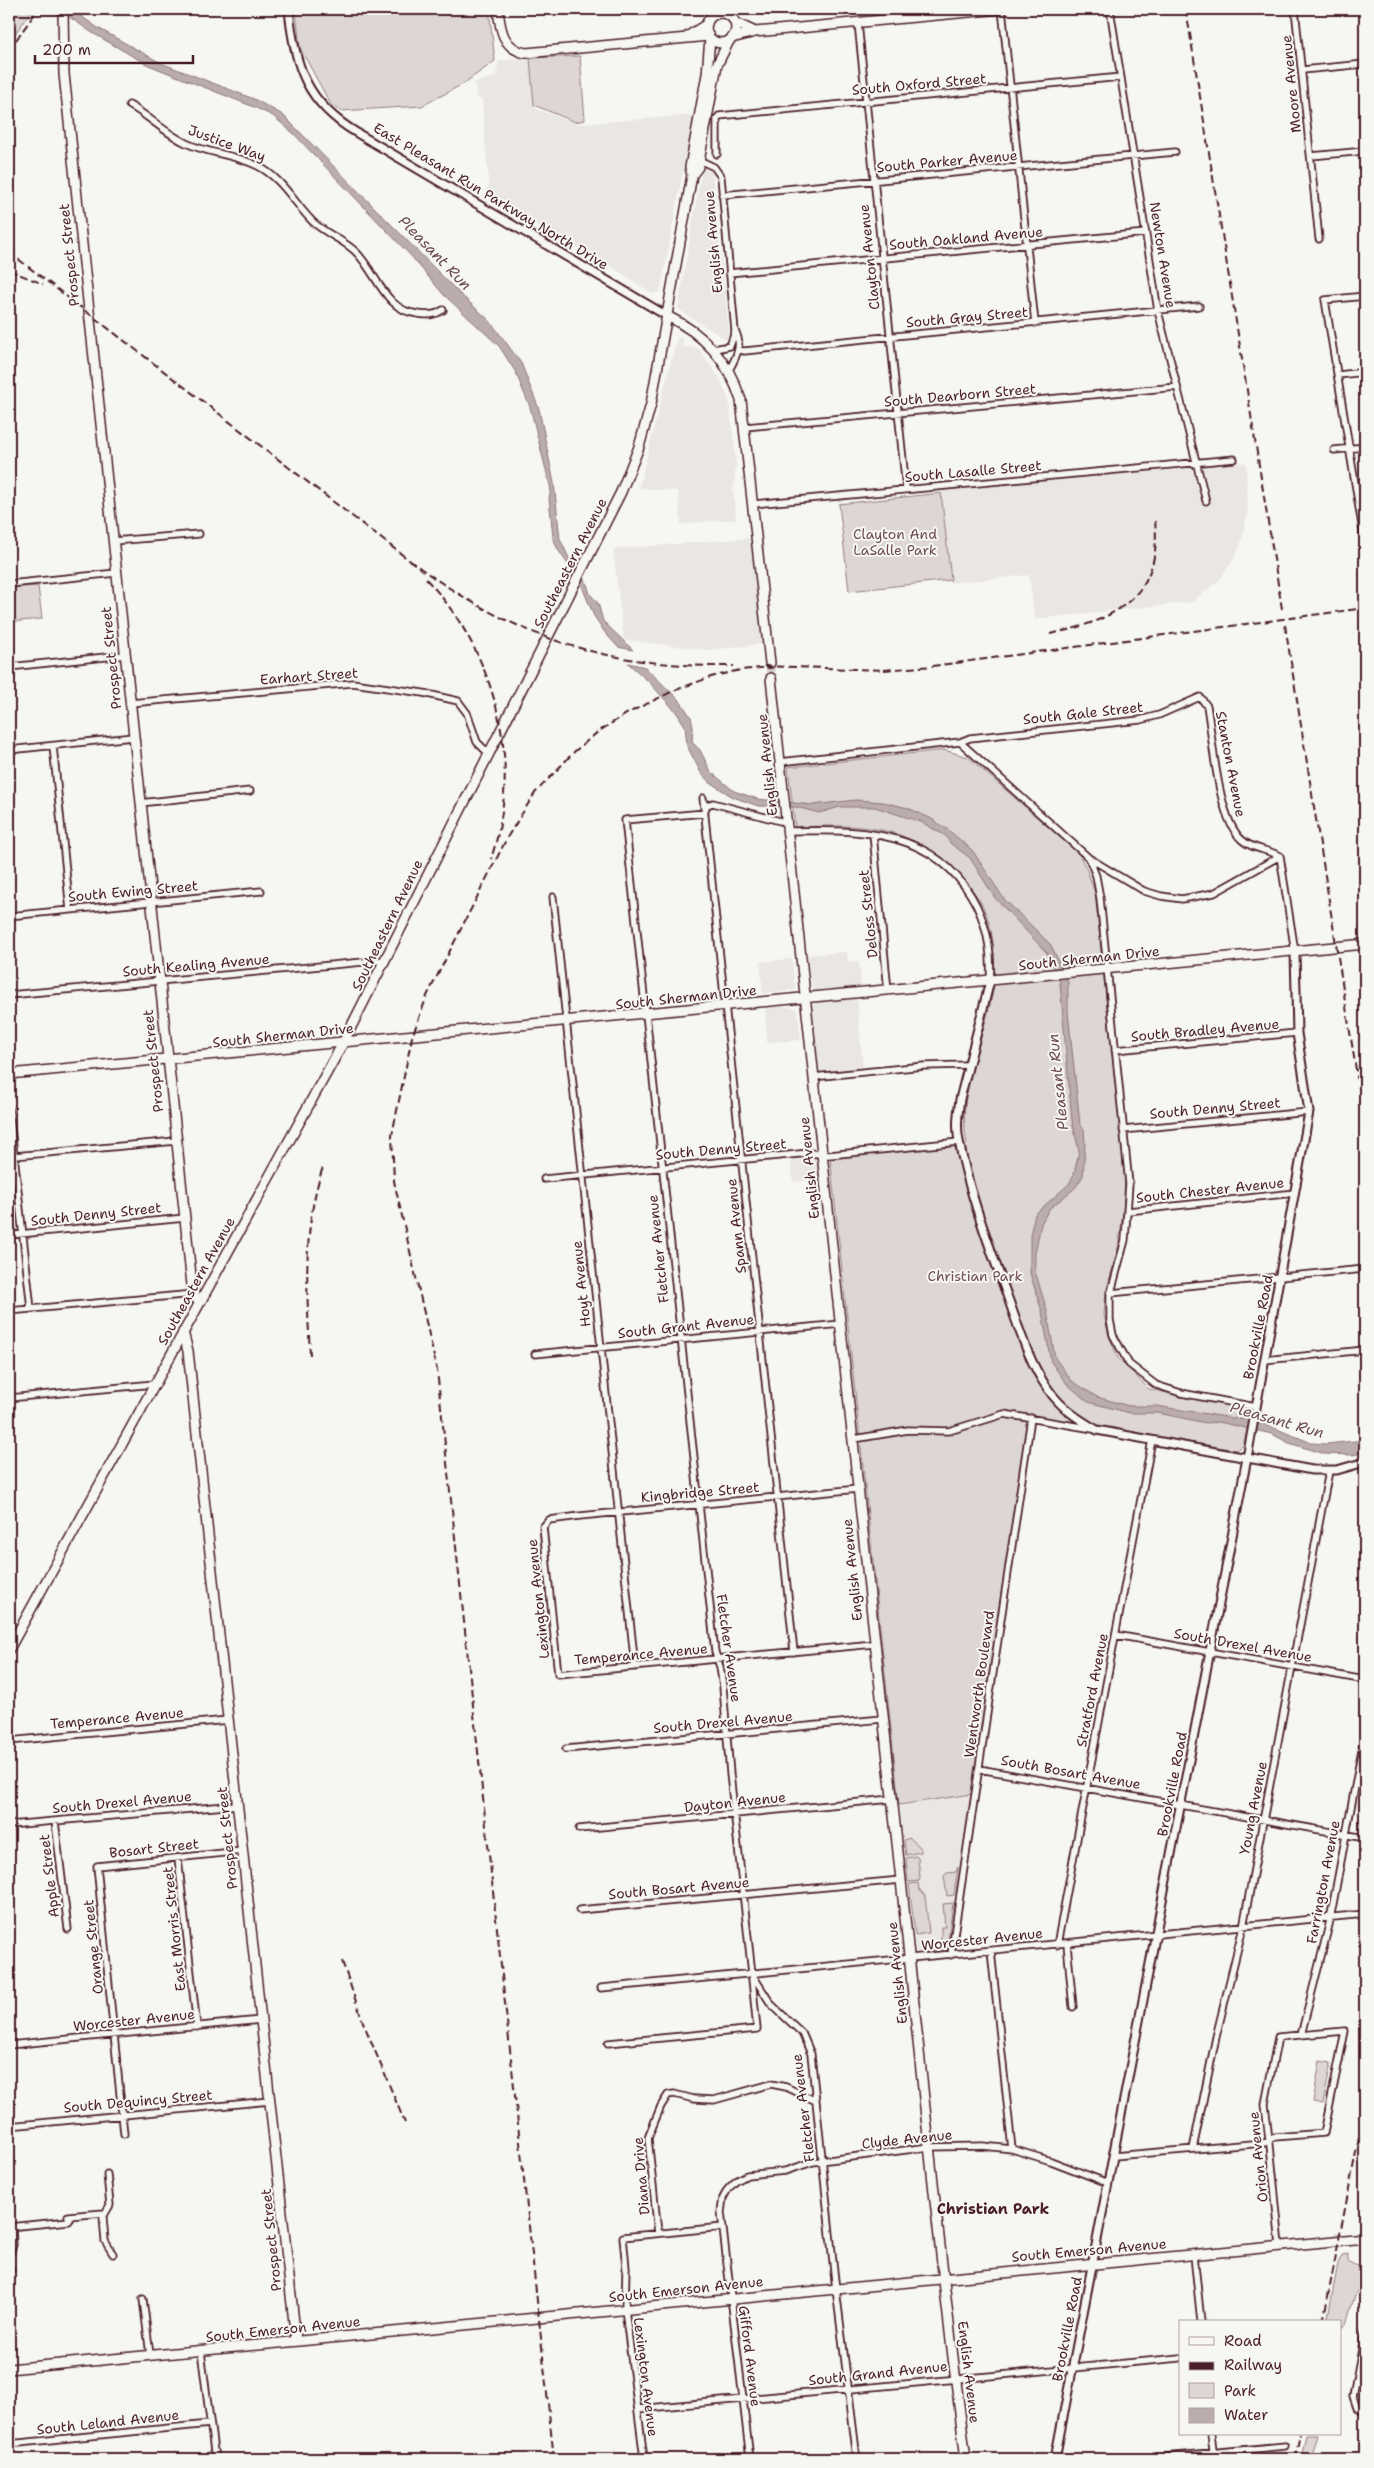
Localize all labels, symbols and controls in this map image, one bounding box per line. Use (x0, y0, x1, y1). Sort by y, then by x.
scale bar (35, 32, 192, 64)
street label: Moore Avenue (1277, 34, 1305, 134)
text: 200 m (42, 40, 91, 60)
street label: South Oxford Street (851, 69, 987, 99)
street label: East Pleasant Run Parkway North Drive (371, 119, 611, 273)
street label: Justice Way (186, 121, 268, 165)
street label: South Parker Avenue (876, 146, 1018, 176)
street label: English Avenue (700, 190, 726, 294)
street label: Newton Avenue (1146, 201, 1180, 309)
street label: Prospect Street (55, 203, 83, 307)
street label: Clayton Avenue (855, 203, 883, 311)
water label: Pleasant Run (395, 212, 475, 294)
street label: South Oakland Avenue (888, 222, 1044, 254)
street label: South Gray Street (905, 303, 1029, 331)
street label: South Dearborn Street (883, 379, 1037, 411)
street label: South Lasalle Street (904, 456, 1042, 486)
street label: Southeastern Avenue (529, 495, 611, 631)
park label: Clayton And LaSalle Park (853, 525, 937, 559)
street label: Prospect Street (97, 606, 125, 710)
street label: Earhart Street (259, 664, 359, 688)
street label: South Gale Street (1022, 698, 1144, 728)
street label: Stanton Avenue (1212, 710, 1250, 819)
street label: English Avenue (753, 713, 781, 817)
street label: Southeastern Avenue (347, 856, 427, 994)
street label: Deloss Street (854, 869, 882, 959)
street label: South Ewing Street (67, 876, 199, 906)
street label: South Sherman Drive (1017, 942, 1161, 974)
street label: South Kealing Avenue (122, 950, 270, 980)
street label: South Sherman Drive (614, 981, 758, 1013)
street label: Prospect Street (139, 1009, 167, 1113)
street label: South Bradley Avenue (1130, 1015, 1280, 1045)
street label: South Sherman Drive (211, 1019, 355, 1051)
water label: Pleasant Run (1043, 1033, 1073, 1131)
street label: South Denny Street (1149, 1093, 1281, 1123)
street label: English Avenue (795, 1116, 823, 1220)
street label: South Denny Street (655, 1134, 787, 1164)
street label: South Chester Avenue (1135, 1173, 1285, 1207)
street label: Spann Avenue (722, 1178, 750, 1274)
street label: Fletcher Avenue (643, 1194, 673, 1304)
street label: South Denny Street (30, 1198, 162, 1230)
street label: Southeastern Avenue (153, 1214, 239, 1348)
street label: Hoyt Avenue (568, 1240, 594, 1328)
park label: Christian Park (928, 1267, 1023, 1285)
street label: Brookville Road (1239, 1273, 1277, 1381)
street label: South Grant Avenue (617, 1310, 755, 1342)
water label: Pleasant Run (1228, 1397, 1326, 1443)
street label: Kingbridge Street (640, 1478, 760, 1506)
street label: English Avenue (838, 1518, 866, 1622)
street label: Lexington Avenue (523, 1538, 553, 1660)
street label: Fletcher Avenue (713, 1593, 745, 1703)
street label: Wentworth Boulevard (960, 1609, 998, 1759)
street label: South Drexel Avenue (1173, 1624, 1313, 1666)
street label: Stratford Avenue (1072, 1631, 1112, 1749)
street label: Temperance Avenue (573, 1639, 709, 1669)
street label: Temperance Avenue (49, 1703, 185, 1733)
street label: South Drexel Avenue (653, 1707, 793, 1737)
street label: Brookville Road (1153, 1730, 1191, 1838)
street label: South Bosart Avenue (1000, 1751, 1142, 1793)
street label: Young Avenue (1235, 1760, 1271, 1856)
street label: Prospect Street (213, 1786, 241, 1890)
street label: South Drexel Avenue (52, 1787, 192, 1817)
street label: Dayton Avenue (683, 1788, 787, 1816)
street label: Farrington Avenue (1302, 1819, 1344, 1945)
street label: Apple Street (35, 1833, 63, 1919)
street label: Bosart Street (108, 1834, 200, 1862)
street label: East Morris Street (159, 1866, 189, 1992)
street label: South Bosart Avenue (608, 1873, 750, 1903)
street label: Orange Street (79, 1899, 107, 1995)
street label: English Avenue (883, 1921, 911, 2025)
street label: Worcester Avenue (920, 1924, 1044, 1954)
street label: Worcester Avenue (72, 2005, 196, 2035)
street label: Fletcher Avenue (787, 2053, 819, 2163)
street label: South Dequincy Street (63, 2086, 213, 2116)
street label: Orion Avenue (1244, 2111, 1272, 2203)
street label: Clyde Avenue (861, 2125, 953, 2153)
street label: Diana Drive (629, 2136, 653, 2216)
street label: Prospect Street (257, 2188, 285, 2292)
district label: Christian Park (937, 2199, 1050, 2219)
street label: South Emerson Avenue (1011, 2234, 1167, 2266)
street label: South Emerson Avenue (608, 2272, 764, 2306)
street label: Brookville Road (1048, 2275, 1086, 2383)
street label: Gifford Avenue (735, 2304, 765, 2408)
street label: South Emerson Avenue (205, 2312, 361, 2346)
street label: Lexington Avenue (630, 2316, 662, 2438)
street label: English Avenue (954, 2320, 984, 2424)
legend (1179, 2320, 1342, 2436)
text: Road (1224, 2331, 1262, 2351)
text: Railway (1224, 2355, 1282, 2375)
street label: South Grand Avenue (807, 2357, 949, 2389)
text: Park (1224, 2381, 1256, 2401)
text: Water (1224, 2405, 1268, 2425)
street label: South Leland Avenue (36, 2406, 180, 2438)

